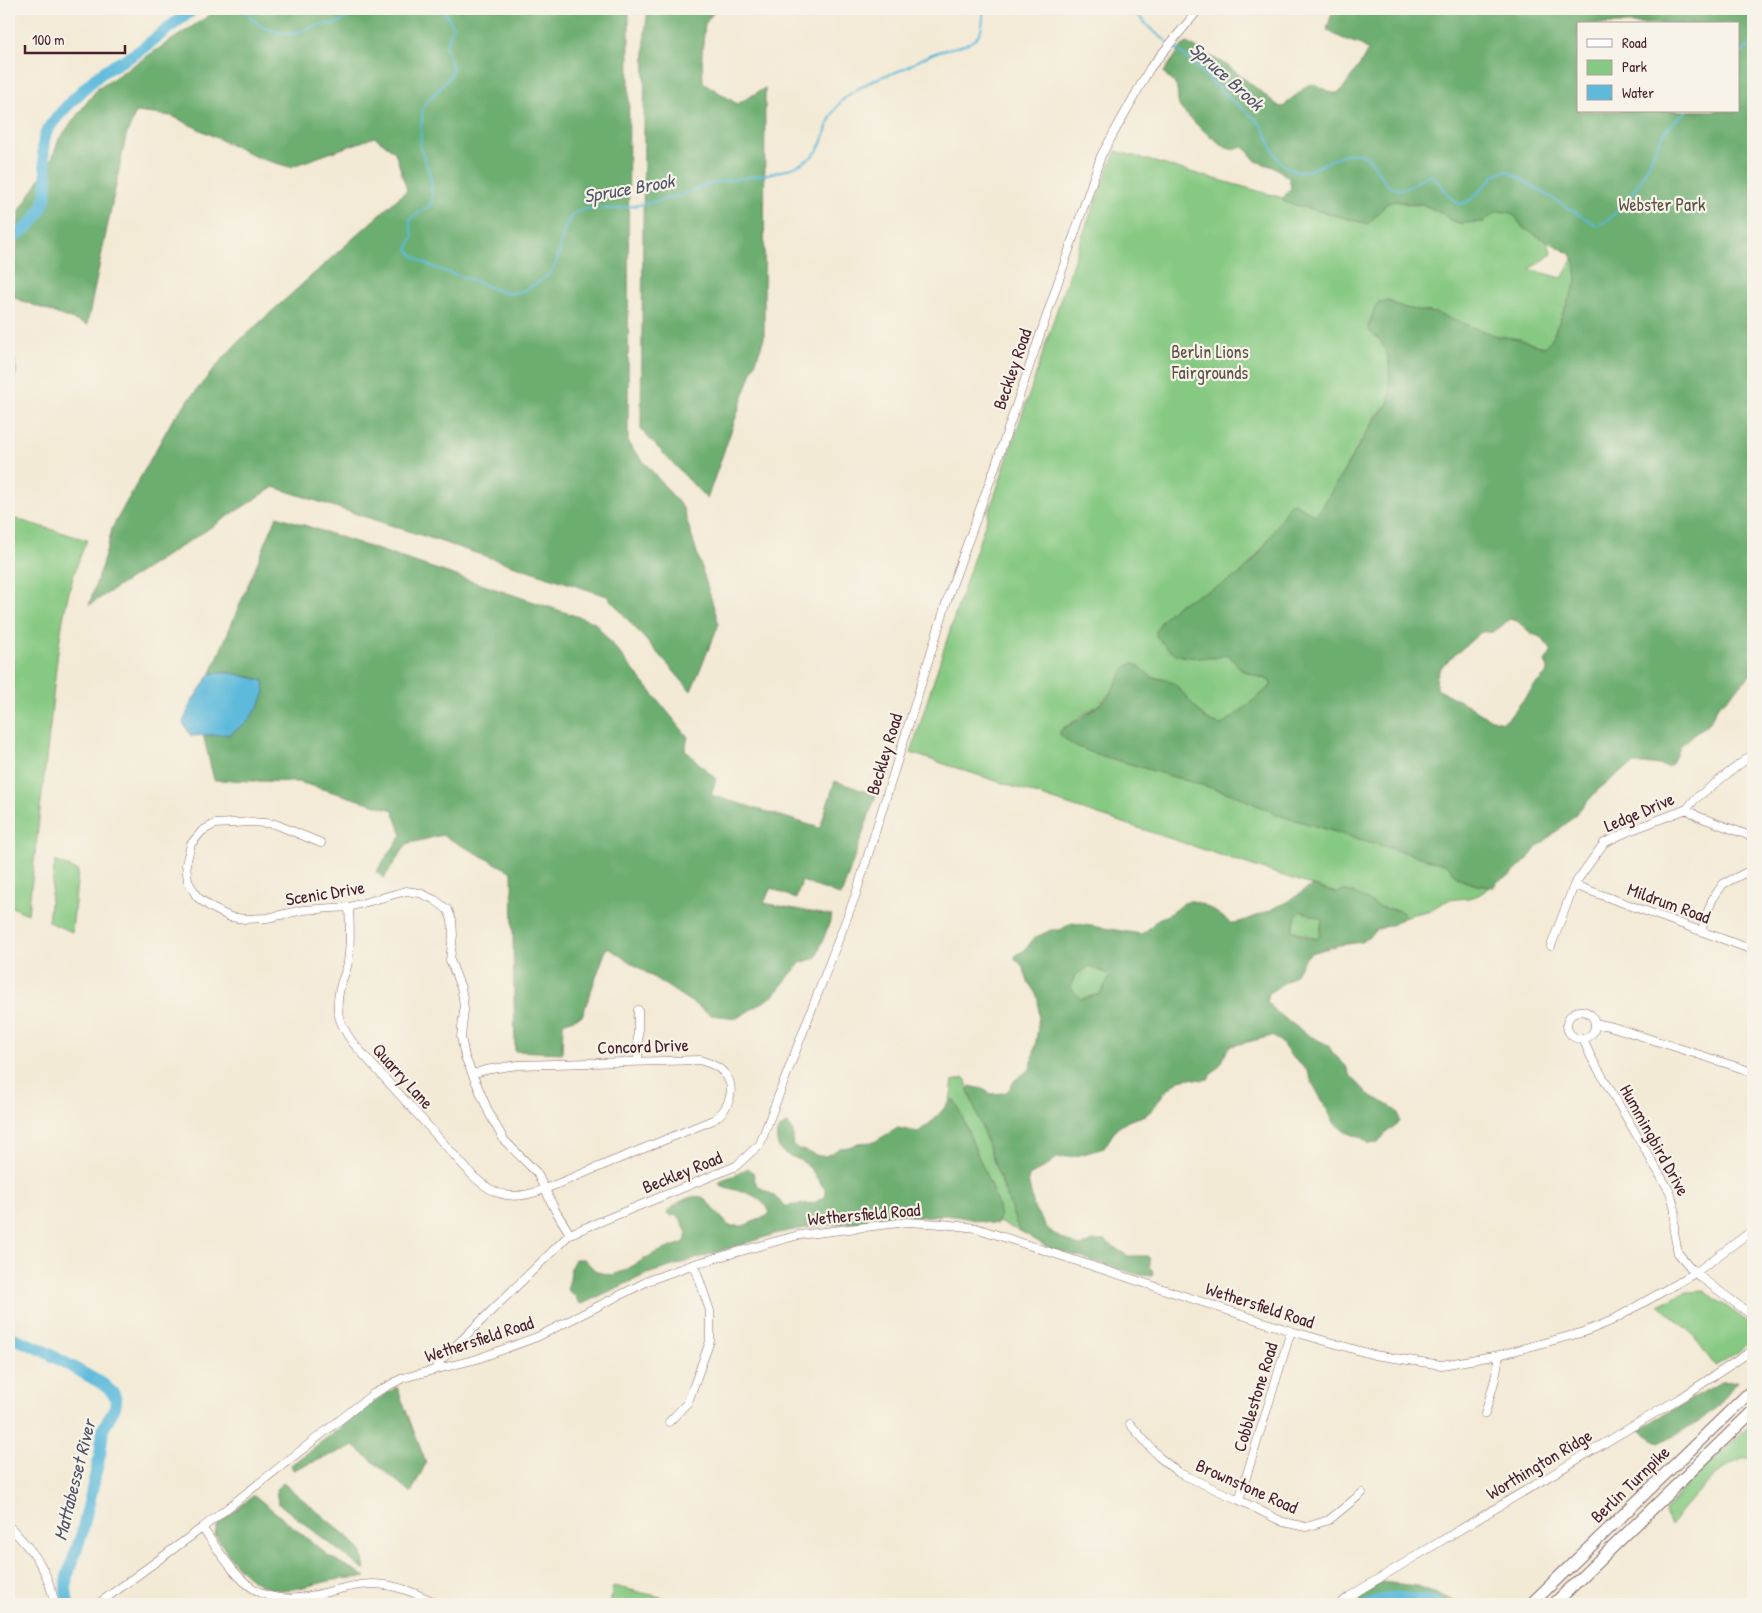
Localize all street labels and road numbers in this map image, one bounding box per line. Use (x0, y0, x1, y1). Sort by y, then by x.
street label: Beckley Road (987, 325, 1037, 413)
street label: Beckley Road (860, 710, 908, 798)
street label: Ledge Drive (1600, 786, 1678, 838)
street label: Scenic Drive (284, 874, 366, 912)
street label: Mildrum Road (1624, 876, 1714, 930)
street label: Concord Drive (597, 1032, 689, 1060)
street label: Quarry Lane (367, 1038, 439, 1114)
street label: Hummingbird Drive (1614, 1080, 1696, 1200)
street label: Beckley Road (638, 1145, 726, 1199)
street label: Wethersfield Road (807, 1197, 921, 1231)
street label: Wethersfield Road (1202, 1276, 1318, 1334)
street label: Wethersfield Road (421, 1310, 537, 1368)
street label: Cobblestone Road (1226, 1339, 1284, 1455)
street label: Worthington Ridge (1481, 1423, 1597, 1505)
street label: Berlin Turnpike (1585, 1440, 1675, 1528)
street label: Brownstone Road (1192, 1452, 1302, 1520)

